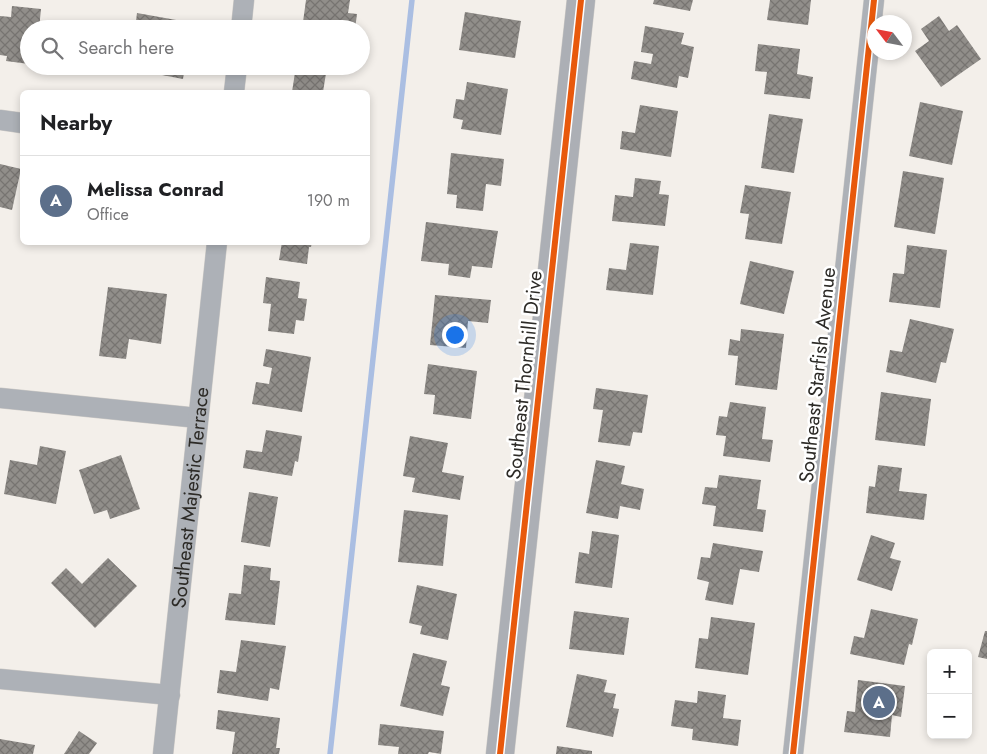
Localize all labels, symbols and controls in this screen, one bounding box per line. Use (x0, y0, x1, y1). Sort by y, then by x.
north arrow (867, 15, 912, 60)
search box (20, 20, 370, 75)
icon: search (38, 34, 66, 62)
text: Search here (78, 34, 174, 61)
text: Nearby (40, 108, 112, 138)
text: Melissa Conrad (87, 176, 224, 203)
text: A (50, 189, 62, 212)
text: 190 m (307, 189, 350, 212)
text: Office (87, 203, 129, 226)
street label: Southeast Starfish Avenue (792, 266, 843, 484)
street label: Southeast Thornhill Drive (499, 269, 550, 481)
your location (442, 322, 468, 348)
street label: Southeast Majestic Terrace (164, 385, 217, 609)
map controls (927, 649, 972, 739)
button: + (927, 649, 972, 694)
pin: A (863, 683, 895, 721)
button: − (927, 694, 972, 739)

